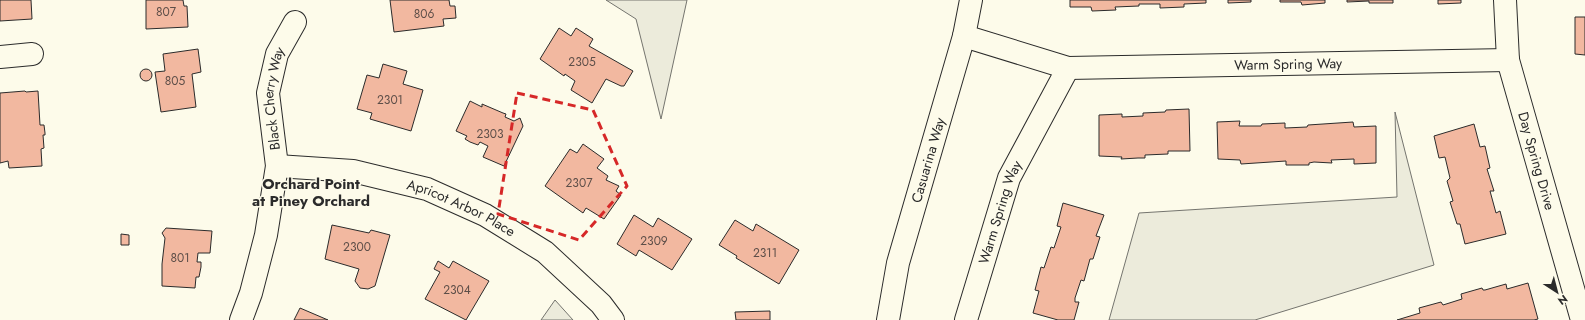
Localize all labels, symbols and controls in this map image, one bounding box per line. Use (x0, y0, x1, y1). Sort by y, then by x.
house number: 807 (156, 3, 177, 21)
house number: 806 (414, 5, 434, 23)
street label: Black Cherry Way (258, 42, 290, 151)
house number: 2305 (568, 53, 596, 71)
street label: Warm Spring Way (1234, 53, 1343, 75)
house number: 805 (165, 72, 185, 90)
house number: 2301 (377, 91, 403, 109)
street label: Day Spring Drive (1513, 109, 1560, 212)
street label: Casuarina Way (906, 114, 950, 205)
house number: 2303 (476, 125, 504, 143)
street label: Warm Spring Way (974, 156, 1027, 266)
district label: Orchard Point at Piney Orchard (252, 173, 370, 212)
street label: Apricot Arbor Place (405, 174, 519, 241)
house number: 2307 (566, 174, 593, 192)
house number: 2309 (640, 232, 668, 250)
house number: 2300 (343, 238, 371, 256)
house number: 2311 (753, 244, 777, 262)
house number: 801 (170, 249, 190, 267)
north arrow (1537, 272, 1577, 312)
house number: 2304 (443, 281, 471, 299)
text: N (1555, 291, 1571, 309)

